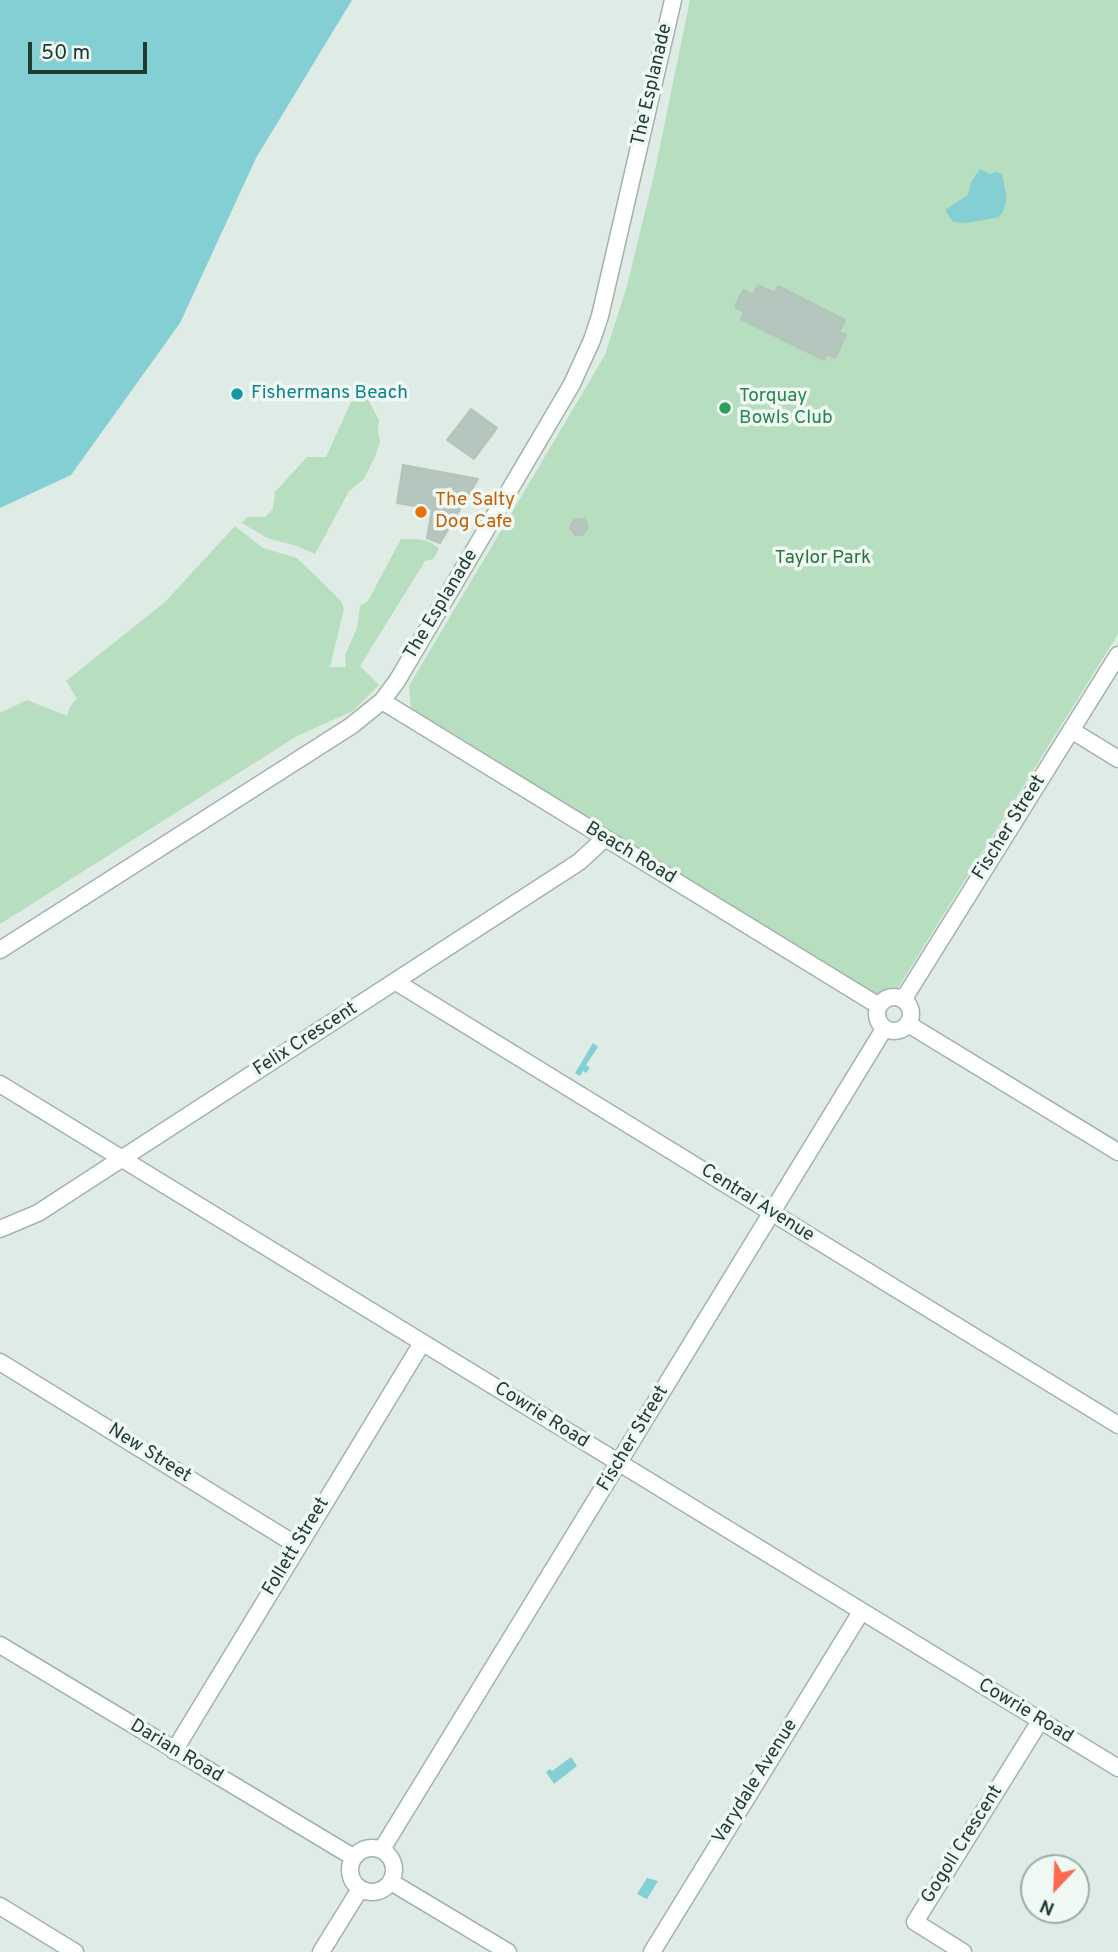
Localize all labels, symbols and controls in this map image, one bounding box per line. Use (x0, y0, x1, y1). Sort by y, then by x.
street label: The Esplanade (628, 22, 678, 148)
scale bar (32, 28, 150, 72)
text: 50 m (41, 40, 90, 67)
place label: Fishermans Beach (251, 383, 408, 405)
marker: Fishermans Beach (229, 386, 245, 402)
place label: Torquay Bowls Club (739, 386, 833, 430)
marker: Torquay Bowls Club (717, 400, 733, 416)
place label: The Salty Dog Cafe (435, 490, 515, 534)
marker: The Salty Dog Cafe (413, 504, 429, 520)
street label: The Esplanade (400, 546, 484, 664)
park label: Taylor Park (775, 548, 871, 570)
street label: Fischer Street (969, 771, 1051, 885)
street label: Beach Road (581, 818, 679, 890)
street label: Felix Crescent (250, 998, 362, 1082)
street label: Central Avenue (696, 1160, 818, 1248)
street label: Cowrie Road (490, 1378, 592, 1454)
street label: Fischer Street (594, 1382, 674, 1496)
street label: New Street (103, 1419, 195, 1489)
street label: Follett Street (259, 1494, 335, 1600)
street label: Cowrie Road (973, 1675, 1077, 1749)
street label: Darian Road (125, 1715, 227, 1789)
street label: Varydale Avenue (709, 1715, 803, 1849)
street label: Gogoll Crescent (918, 1782, 1008, 1908)
north arrow (1020, 1854, 1090, 1924)
text: N (1037, 1893, 1059, 1920)

